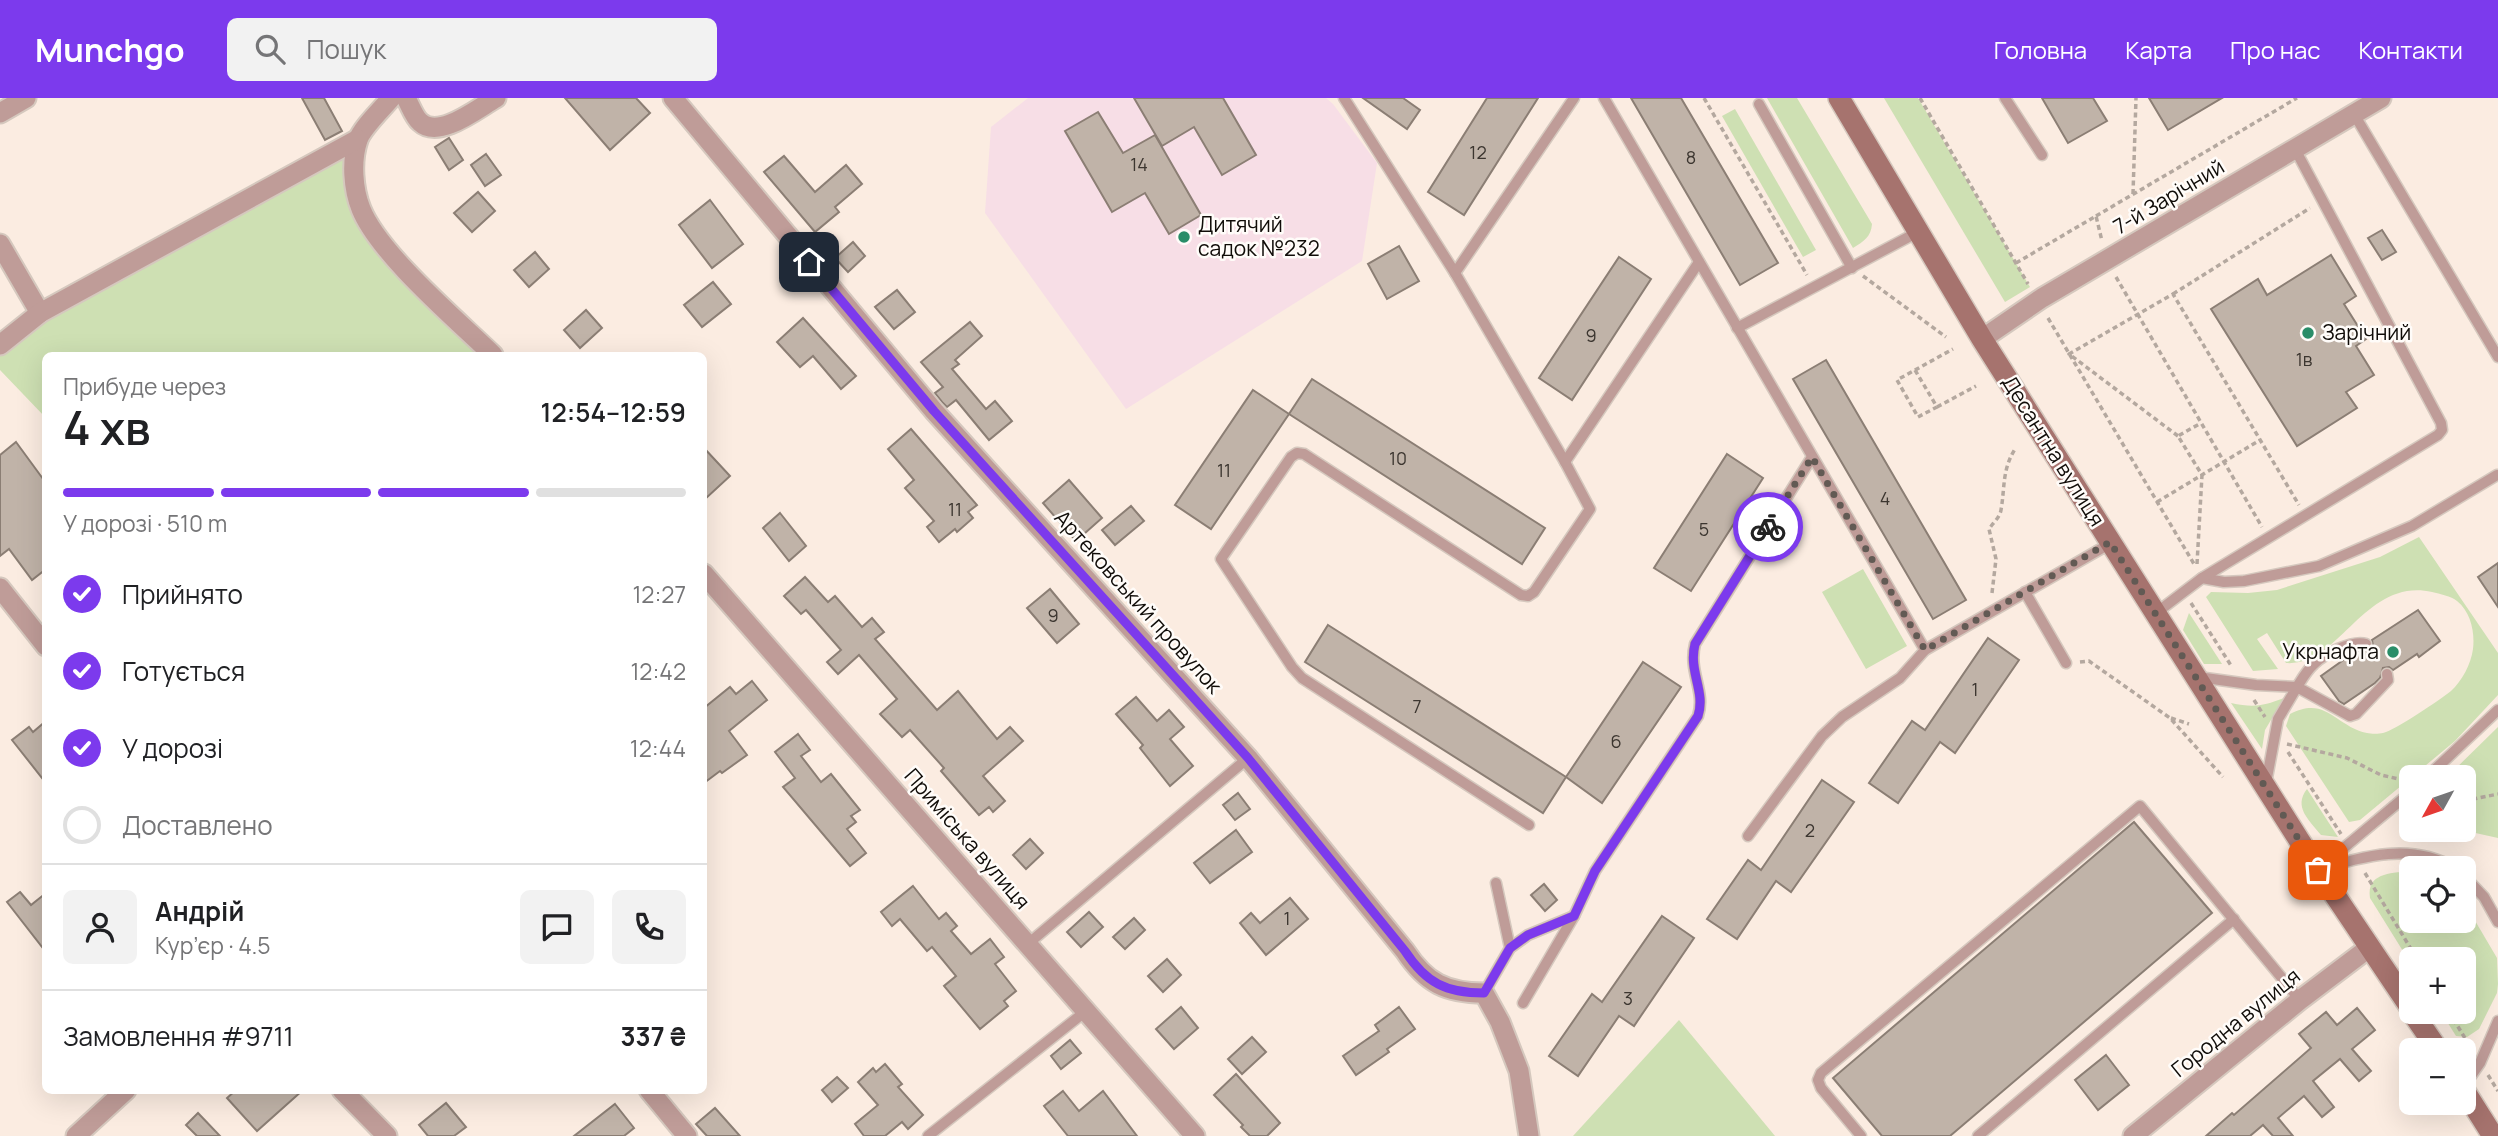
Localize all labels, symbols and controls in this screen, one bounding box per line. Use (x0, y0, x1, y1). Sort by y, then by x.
search box (227, 18, 717, 81)
text: Munchgo (35, 27, 185, 72)
icon: search (251, 30, 289, 68)
text: Пошук (307, 31, 386, 67)
text: Головна (1994, 33, 2087, 66)
text: Карта (2125, 33, 2192, 66)
text: Про нас (2230, 33, 2321, 66)
text: Контакти (2359, 33, 2463, 66)
house number: 12 (1469, 140, 1487, 164)
house number: 8 (1686, 145, 1696, 169)
house number: 14 (1130, 152, 1148, 176)
street label: 7-й Зарічний (2108, 152, 2229, 240)
place label: Дитячий садок №232 (1198, 210, 1320, 262)
marker: Дитячий садок №232 (1176, 229, 1192, 245)
pin (779, 232, 839, 292)
icon: home (790, 243, 828, 281)
place label: Зарічний (2322, 318, 2411, 346)
house number: 9 (1585, 323, 1597, 347)
marker: Зарічний (2300, 325, 2316, 341)
house number: 1в (2296, 347, 2313, 371)
text: Прибуде через (63, 370, 226, 402)
street label: Десантна вулиця (1996, 370, 2112, 531)
text: 12:54–12:59 (541, 394, 686, 430)
text: 4 хв (63, 396, 150, 459)
house number: 10 (1389, 446, 1407, 470)
house number: 11 (1217, 458, 1231, 482)
house number: 4 (1880, 486, 1890, 510)
courier (1733, 492, 1803, 562)
house number: 11 (948, 497, 962, 521)
street label: Артековський провулок (1049, 504, 1229, 699)
text: У дорозі · 510 m (63, 507, 227, 539)
icon: bike (1749, 508, 1787, 546)
house number: 5 (1699, 517, 1709, 541)
icon: check (63, 575, 101, 613)
text: Прийнято (122, 576, 243, 612)
text: 12:27 (632, 578, 686, 610)
house number: 9 (1047, 603, 1059, 627)
place label: Укрнафта (2282, 637, 2379, 665)
marker: Укрнафта (2385, 644, 2401, 660)
icon: check (63, 652, 101, 690)
text: Готується (122, 653, 245, 689)
text: 12:42 (630, 655, 686, 687)
house number: 1 (1971, 677, 1979, 701)
house number: 7 (1412, 694, 1422, 718)
icon: check (63, 729, 101, 767)
house number: 6 (1610, 729, 1622, 753)
text: У дорозі (122, 730, 223, 766)
text: 12:44 (630, 732, 686, 764)
street label: Приміська вулиця (899, 762, 1037, 915)
north arrow (2399, 765, 2476, 842)
map controls (2399, 765, 2476, 1115)
text: Доставлено (122, 807, 273, 843)
house number: 2 (1805, 818, 1815, 842)
pin (2288, 840, 2348, 900)
icon: bag (2299, 851, 2337, 889)
button: locate (2399, 856, 2476, 933)
button: person (63, 890, 137, 964)
button: chat (520, 890, 594, 964)
button: phone (612, 890, 686, 964)
text: Андрій (155, 893, 244, 929)
house number: 1 (1283, 906, 1291, 930)
text: Кур’єр · 4.5 (155, 929, 271, 961)
button: + (2399, 947, 2476, 1024)
street label: Городна вулиця (2165, 962, 2306, 1083)
house number: 3 (1623, 986, 1633, 1010)
text: Замовлення #9711 (63, 1018, 294, 1054)
text: 337 ₴ (620, 1018, 686, 1054)
button: − (2399, 1038, 2476, 1115)

